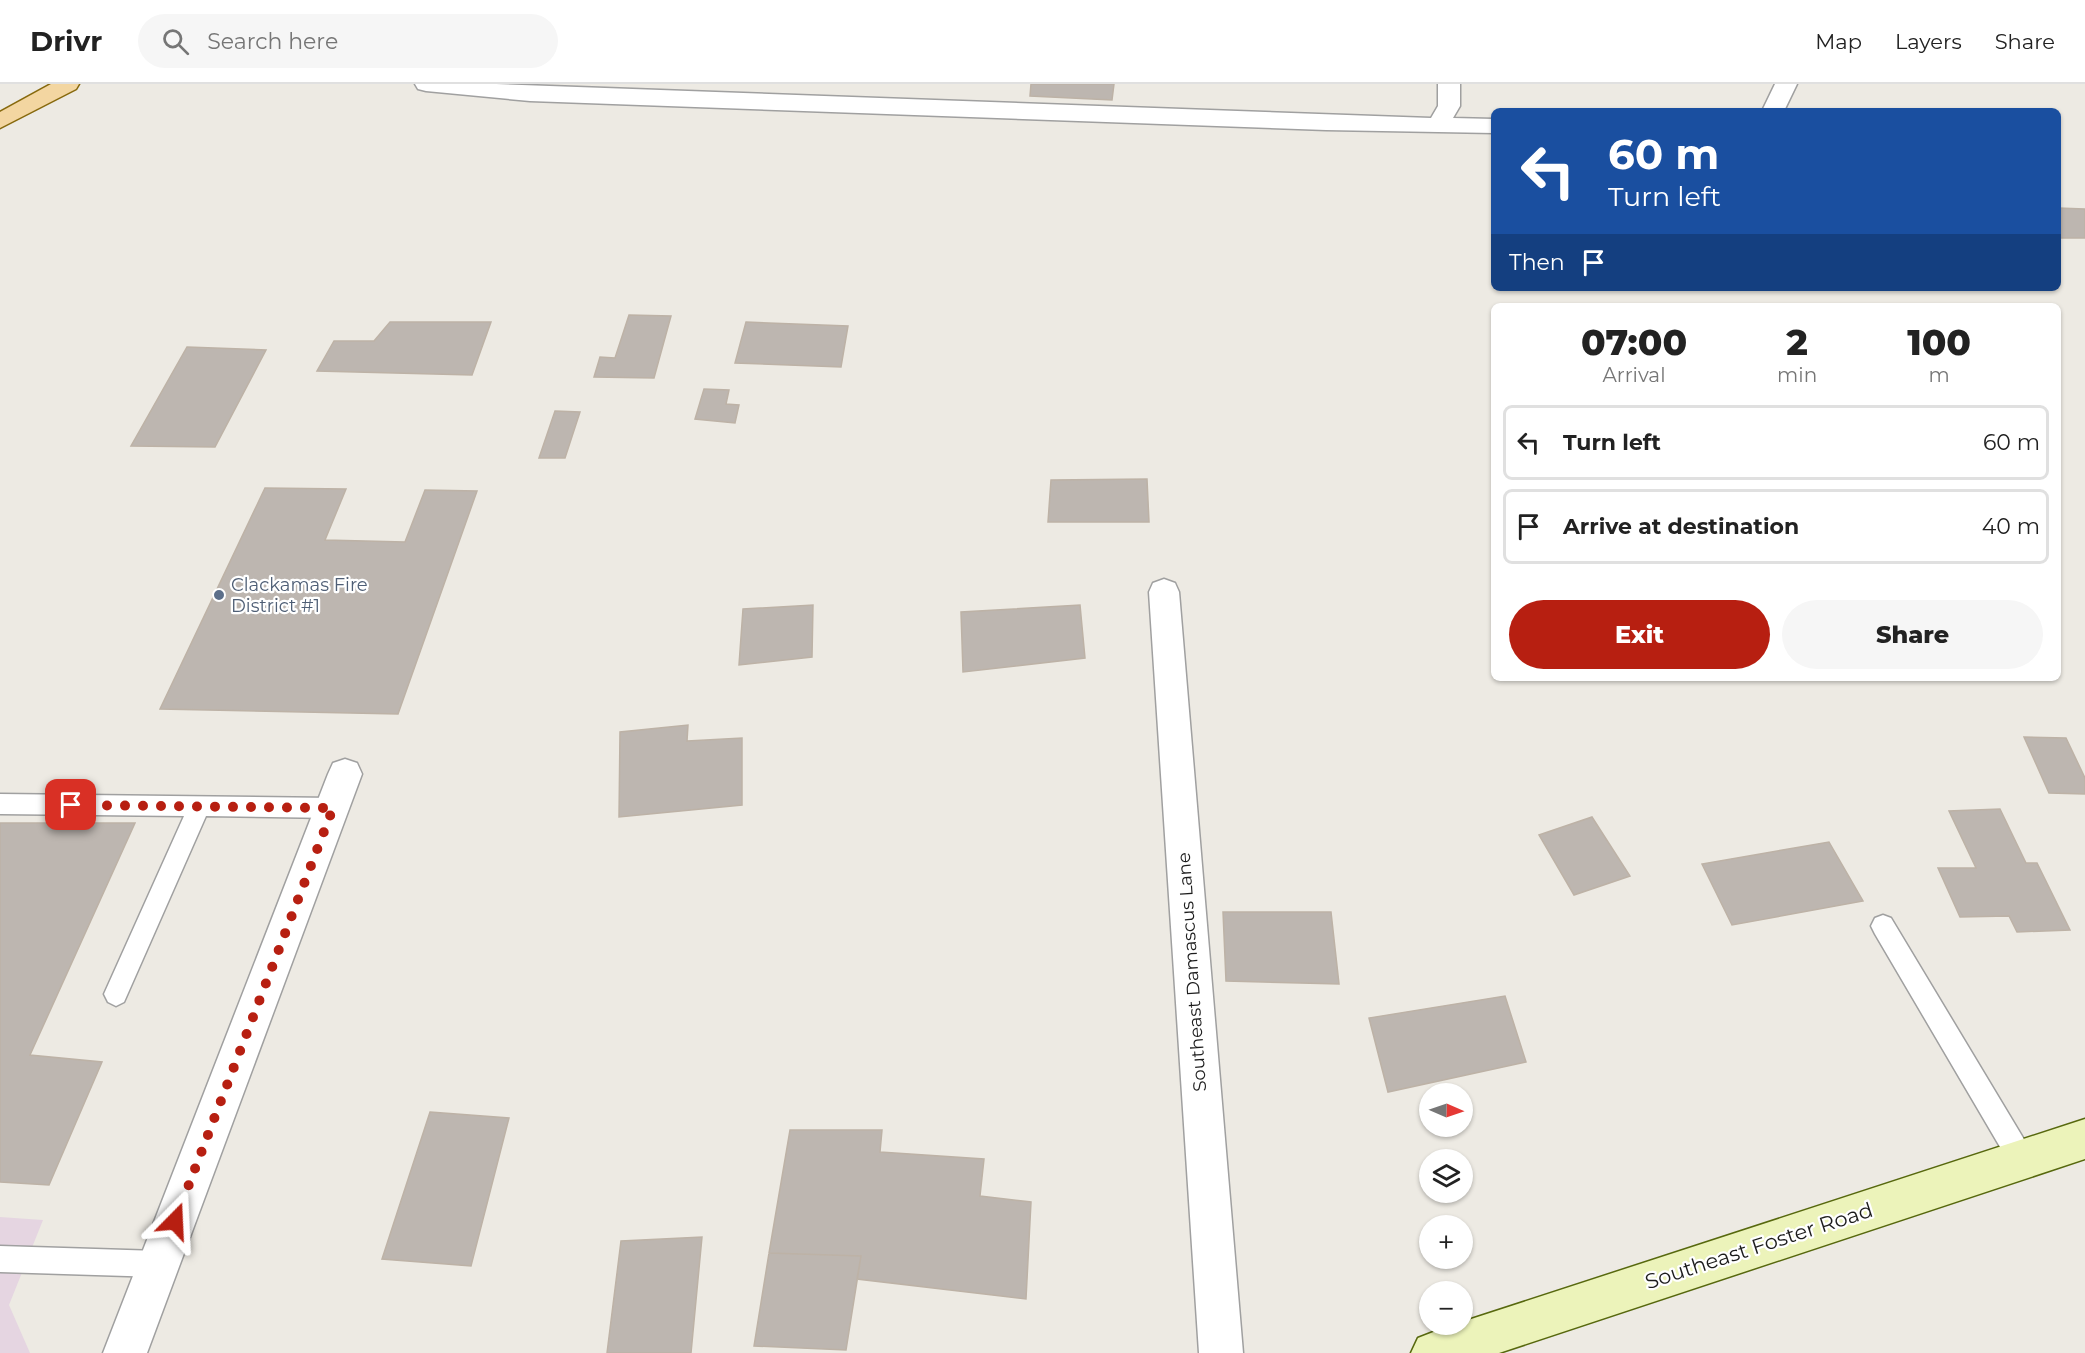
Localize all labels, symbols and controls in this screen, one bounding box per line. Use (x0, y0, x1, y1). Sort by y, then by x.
search box (138, 14, 558, 68)
text: Drivr (30, 24, 102, 58)
icon: search (159, 25, 192, 58)
text: Search here (207, 28, 338, 55)
text: Map (1815, 29, 1862, 54)
text: Layers (1895, 29, 1962, 54)
text: Share (1995, 29, 2055, 54)
text: 60 m (1608, 128, 1719, 180)
icon: left (1509, 132, 1587, 210)
text: Turn left (1608, 180, 1721, 213)
icon: arrive (1577, 246, 1610, 279)
text: Then (1509, 249, 1565, 276)
text: 07:00 (1581, 320, 1687, 364)
text: 2 (1786, 320, 1808, 364)
text: 100 (1907, 320, 1971, 364)
text: Arrival (1602, 363, 1666, 387)
text: min (1777, 363, 1817, 387)
text: m (1928, 363, 1950, 387)
icon: left (1512, 426, 1545, 459)
text: Turn left (1563, 429, 1661, 456)
text: 60 m (1983, 429, 2040, 456)
icon: arrive (1512, 510, 1545, 543)
text: Arrive at destination (1563, 513, 1799, 540)
text: 40 m (1982, 513, 2040, 540)
place label: Clackamas Fire District #1 (231, 574, 368, 617)
marker: Clackamas Fire District #1 (212, 588, 226, 602)
button: Exit (1509, 600, 1770, 669)
button: Share (1782, 600, 2043, 669)
pin (45, 779, 96, 830)
icon: arrive (54, 788, 87, 821)
street label: Southeast Damascus Lane (1173, 851, 1211, 1092)
north arrow (1419, 1083, 1473, 1137)
map controls (1419, 1083, 1473, 1335)
button: layers (1419, 1149, 1473, 1203)
position arrow (143, 1189, 207, 1253)
street label: Southeast Foster Road (1642, 1197, 1876, 1294)
button: + (1419, 1215, 1473, 1269)
button: − (1419, 1281, 1473, 1335)

